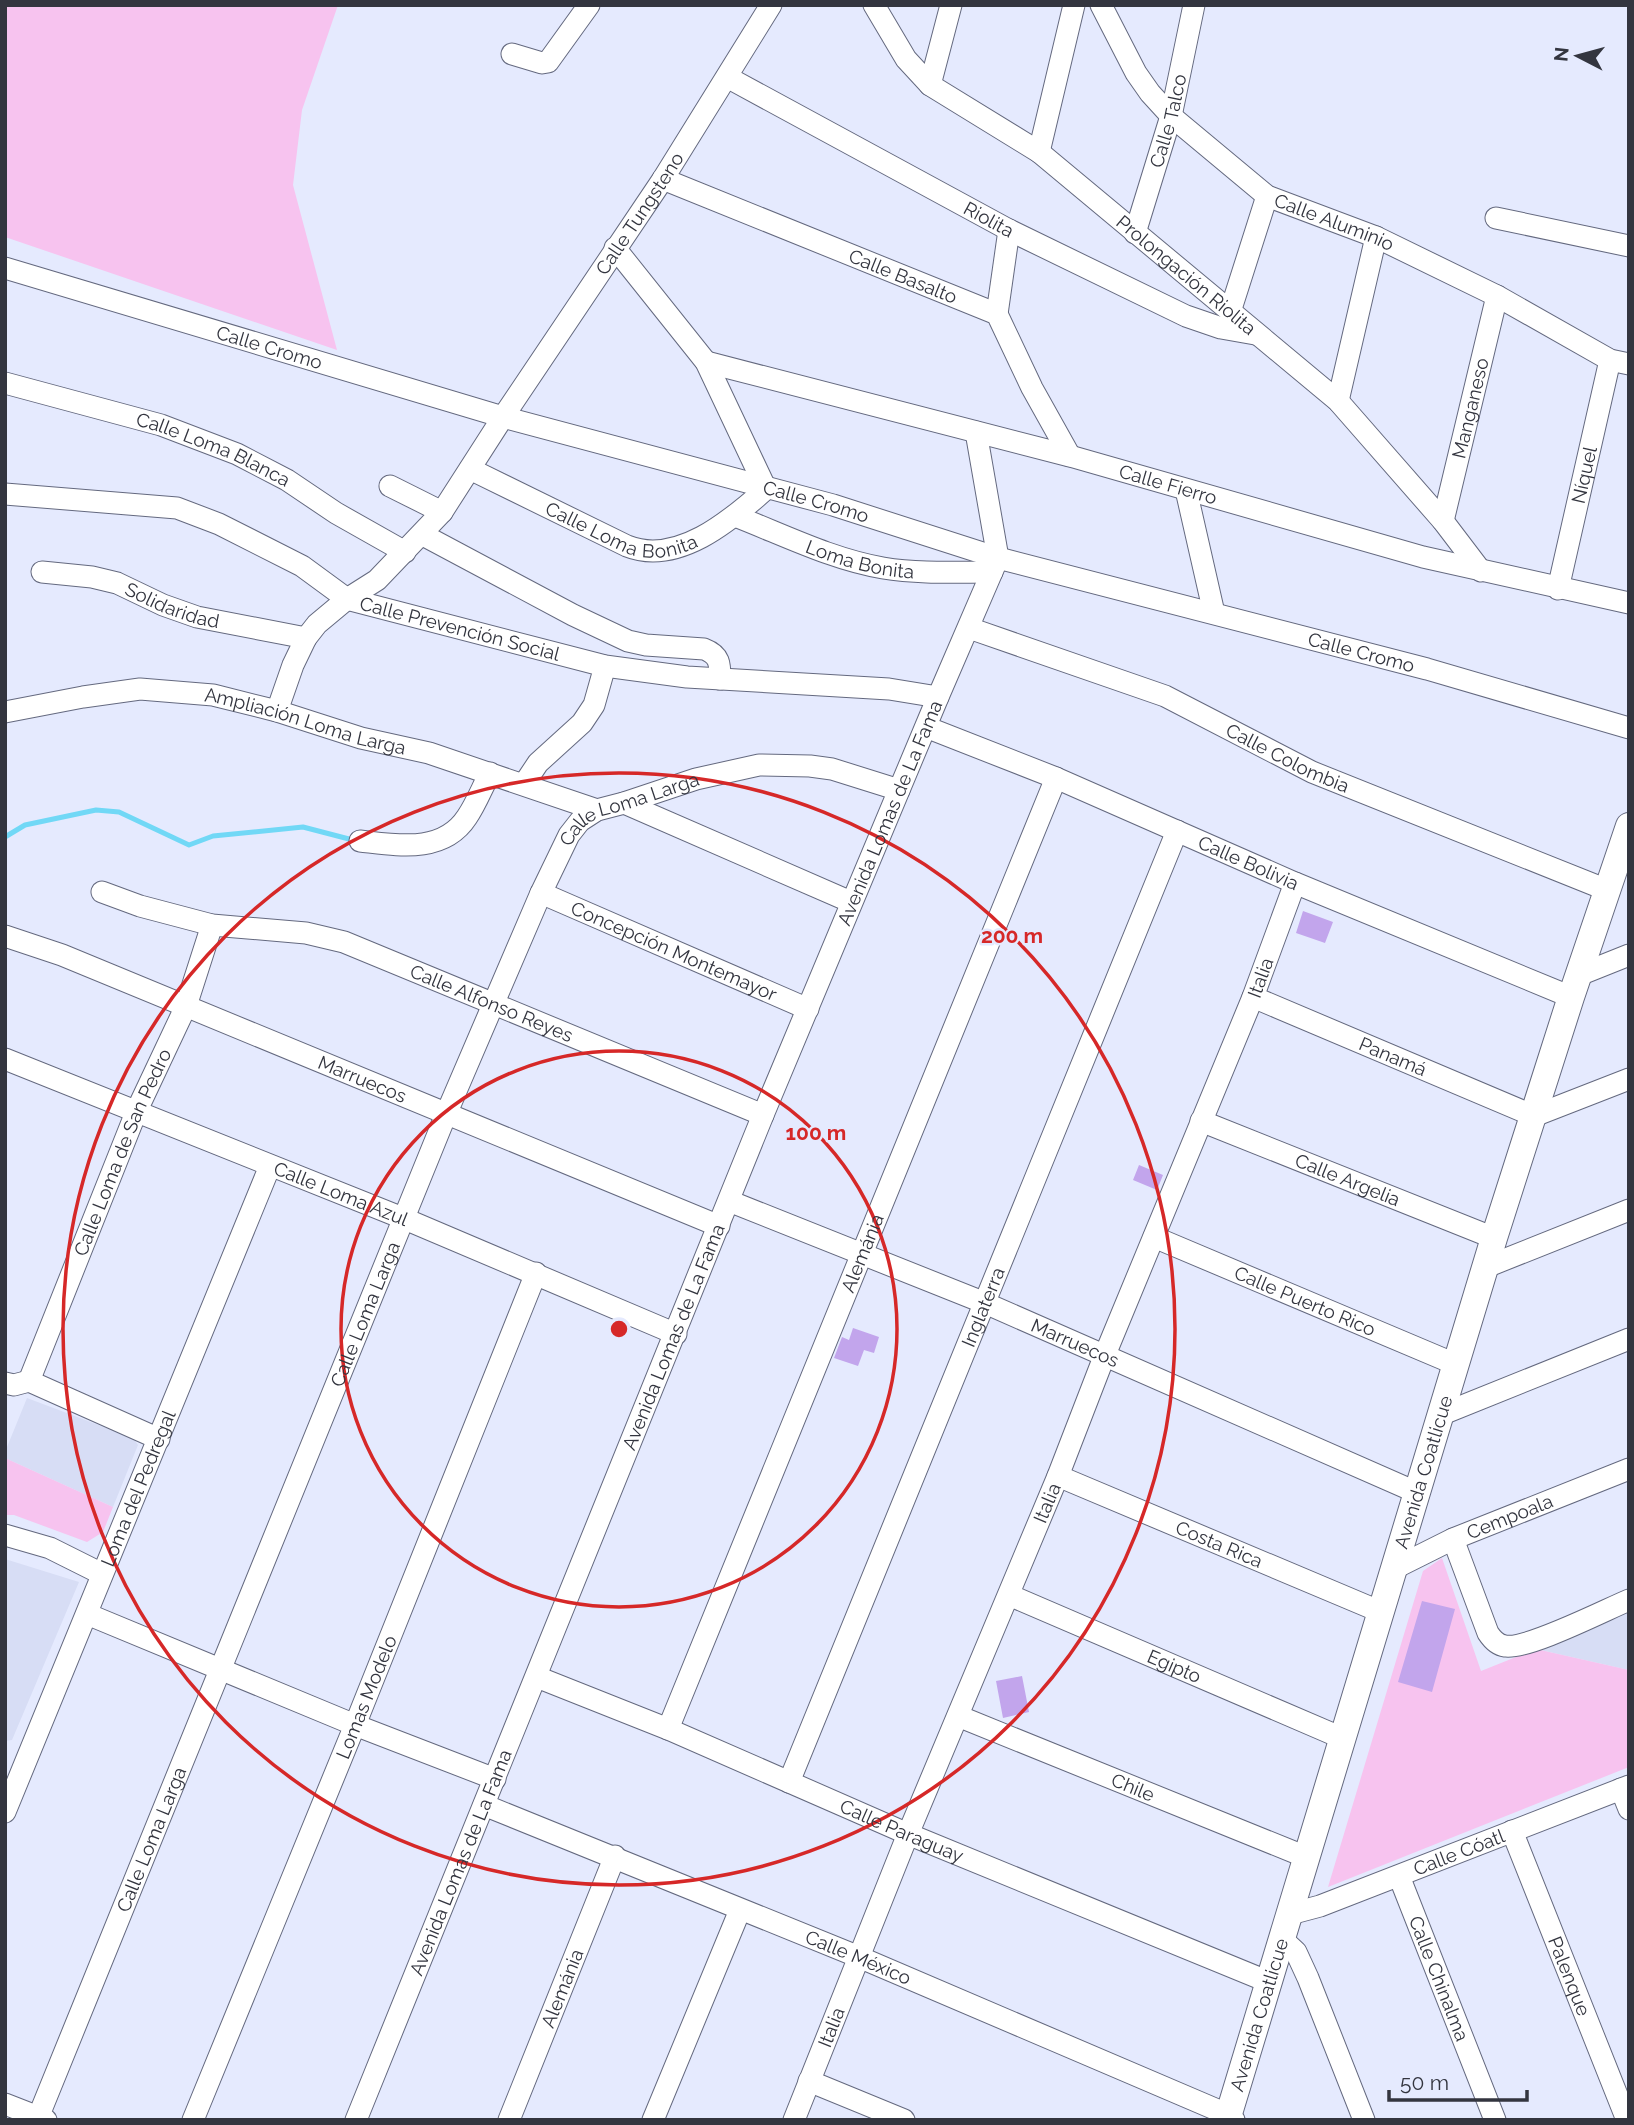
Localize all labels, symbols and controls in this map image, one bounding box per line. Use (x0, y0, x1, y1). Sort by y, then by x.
north arrow (1543, 21, 1613, 91)
text: N (1549, 46, 1573, 63)
street label: Calle Talco (1145, 72, 1190, 170)
street label: Calle Tungsteno (591, 148, 688, 279)
street label: Calle Aluminio (1271, 189, 1398, 255)
street label: Riolita (960, 197, 1018, 242)
street label: Prolongación Riolita (1112, 210, 1261, 339)
street label: Calle Basalto (846, 244, 961, 308)
street label: Calle Cromo (214, 321, 325, 373)
street label: Manganeso (1447, 356, 1493, 461)
street label: Calle Loma Blanca (134, 408, 294, 491)
street label: Níquel (1567, 443, 1601, 506)
street label: Calle Fierro (1117, 460, 1220, 508)
street label: Calle Cromo (761, 476, 872, 527)
street label: Calle Loma Bonita (542, 497, 700, 562)
street label: Loma Bonita (803, 535, 915, 582)
street label: Solidaridad (122, 578, 221, 632)
street label: Calle Prevención Social (358, 592, 563, 665)
street label: Calle Cromo (1306, 628, 1417, 676)
street label: Ampliación Loma Larga (204, 683, 408, 759)
street label: Avenida Lomas de La Fama (833, 697, 946, 928)
street label: Calle Colombia (1222, 719, 1352, 797)
street label: Calle Loma Larga (555, 768, 702, 849)
street label: Calle Bolivia (1195, 831, 1302, 894)
street label: Concepción Montemayor (568, 896, 781, 1005)
text: 200 m (981, 923, 1043, 948)
street label: Italia (1243, 954, 1278, 1001)
street label: Calle Alfonso Reyes (407, 960, 576, 1046)
street label: Panamá (1356, 1032, 1430, 1080)
street label: Calle Loma de San Pedro (69, 1045, 175, 1259)
street label: Marruecos (315, 1051, 410, 1107)
text: 100 m (786, 1120, 846, 1145)
street label: Calle Argelia (1292, 1149, 1403, 1210)
street label: Calle Loma Azul (271, 1157, 412, 1230)
street label: Alemánia (836, 1211, 888, 1295)
street label: Avenida Lomas de La Fama (618, 1221, 729, 1453)
street label: Calle Loma Larga (325, 1238, 404, 1390)
street label: Calle Puerto Rico (1231, 1261, 1379, 1340)
street label: Inglaterra (957, 1264, 1009, 1350)
street label: Marruecos (1028, 1314, 1122, 1371)
centre of rings (607, 1317, 631, 1341)
street label: Avenida Coatlicue (1390, 1393, 1457, 1551)
street label: Loma del Pedregal (96, 1406, 180, 1569)
street label: Italia (1029, 1480, 1065, 1526)
street label: Cempoala (1463, 1490, 1556, 1543)
street label: Costa Rica (1172, 1516, 1266, 1572)
street label: Lomas Modelo (331, 1632, 401, 1762)
street label: Egipto (1144, 1645, 1205, 1687)
street label: Avenida Lomas de La Fama (405, 1746, 516, 1979)
street label: Calle Loma Larga (112, 1764, 190, 1915)
street label: Chile (1108, 1768, 1158, 1806)
street label: Calle Paraguay (837, 1795, 967, 1867)
street label: Calle Cóatl (1410, 1824, 1508, 1880)
street label: Calle Chinalma (1405, 1913, 1474, 2044)
street label: Calle México (802, 1925, 914, 1989)
street label: Palenque (1544, 1933, 1595, 2019)
street label: Avenida Coatlicue (1225, 1936, 1292, 2094)
street label: Alemánia (536, 1946, 588, 2031)
street label: Italia (813, 2004, 849, 2050)
scale bar (1389, 2058, 1527, 2102)
text: 50 m (1400, 2070, 1449, 2095)

